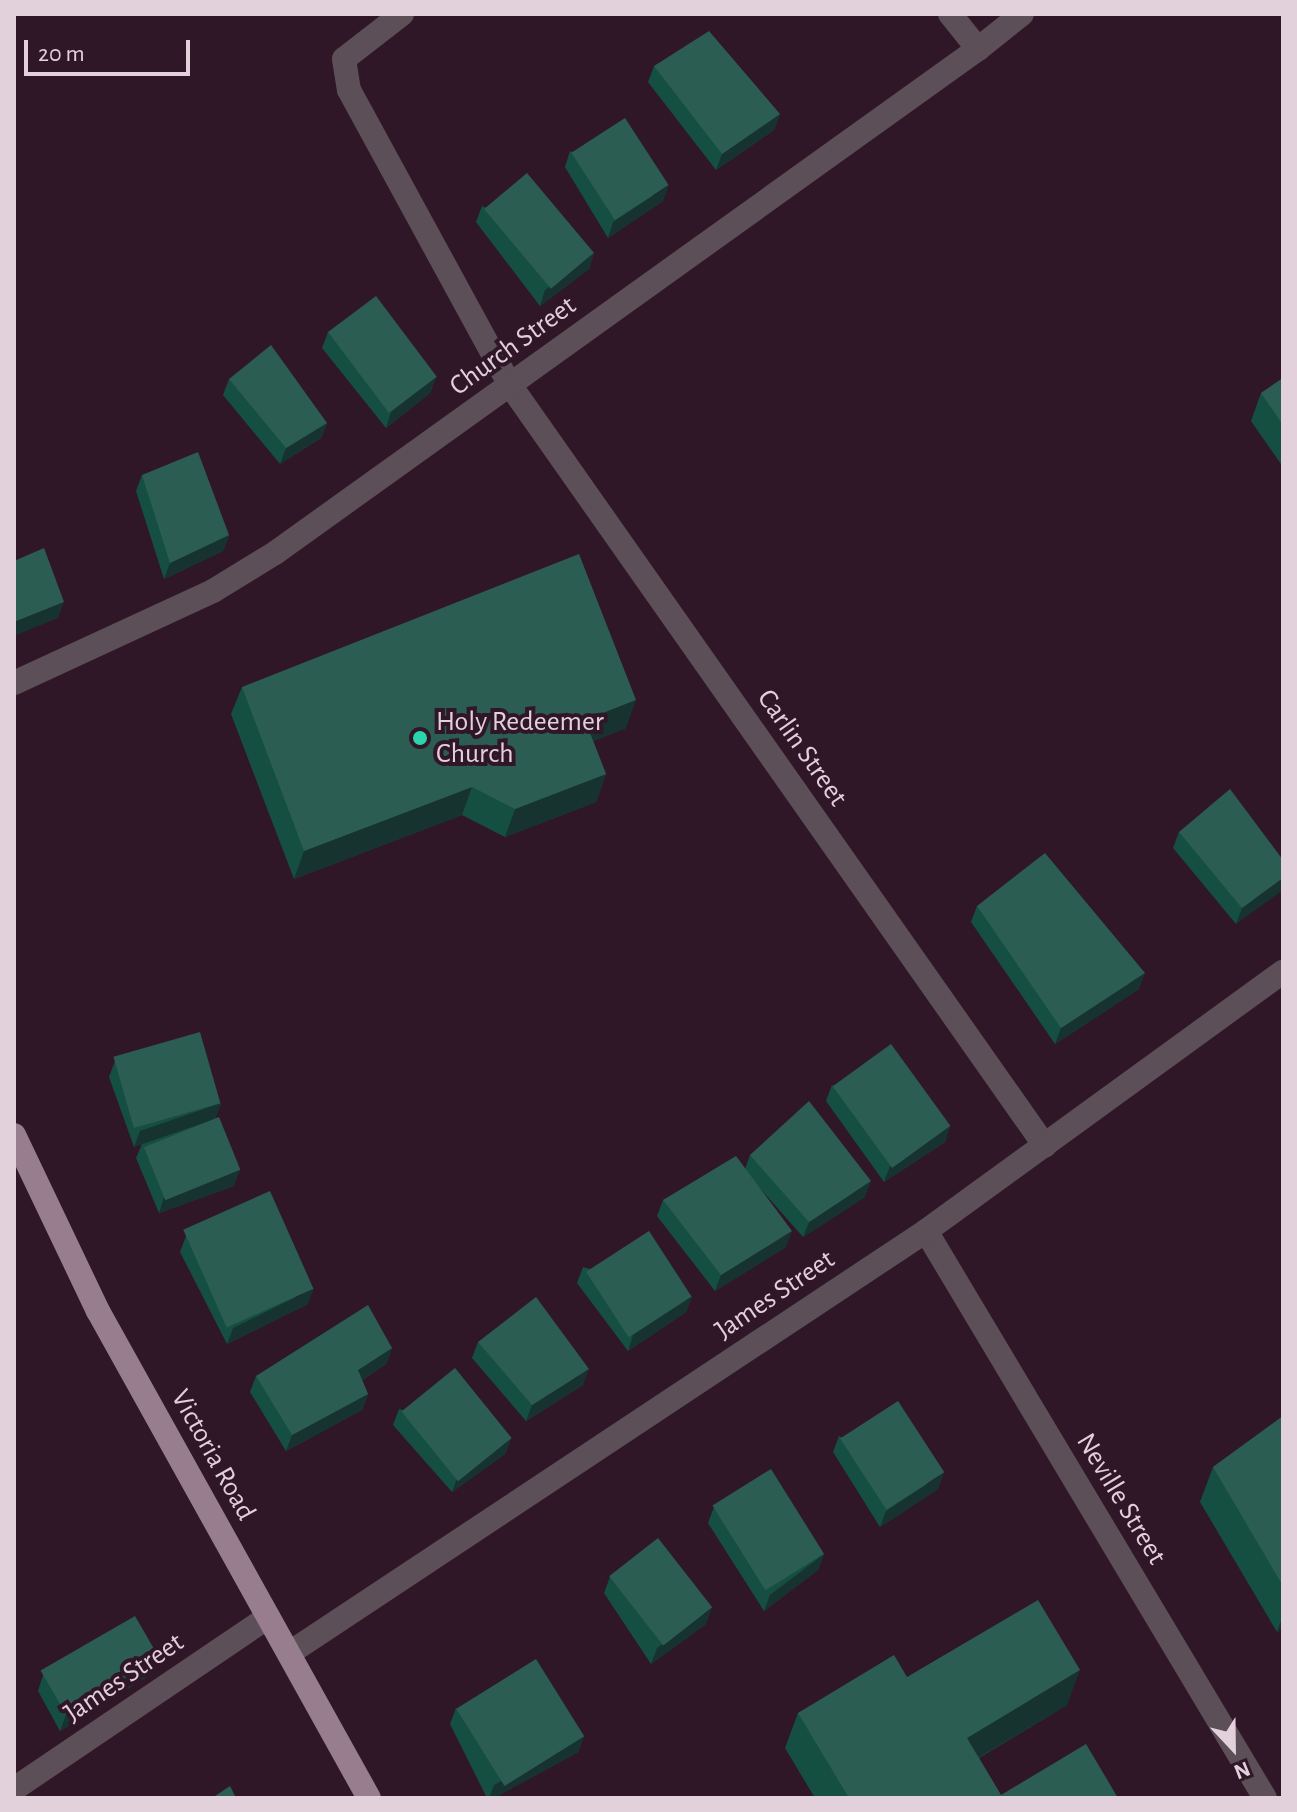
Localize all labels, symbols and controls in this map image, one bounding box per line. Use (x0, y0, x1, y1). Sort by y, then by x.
scale bar (28, 24, 194, 74)
text: 20 m (38, 42, 85, 66)
street label: Church Street (443, 289, 583, 403)
street label: Carlin Street (750, 683, 854, 813)
place label: Holy Redeemer Church (436, 705, 604, 771)
marker: Holy Redeemer Church (411, 729, 429, 747)
street label: James Street (709, 1243, 841, 1347)
street label: Victoria Road (163, 1384, 263, 1526)
street label: Neville Street (1069, 1427, 1173, 1571)
street label: James Street (58, 1626, 190, 1730)
north arrow (1193, 1708, 1273, 1788)
text: N (1231, 1757, 1253, 1783)

